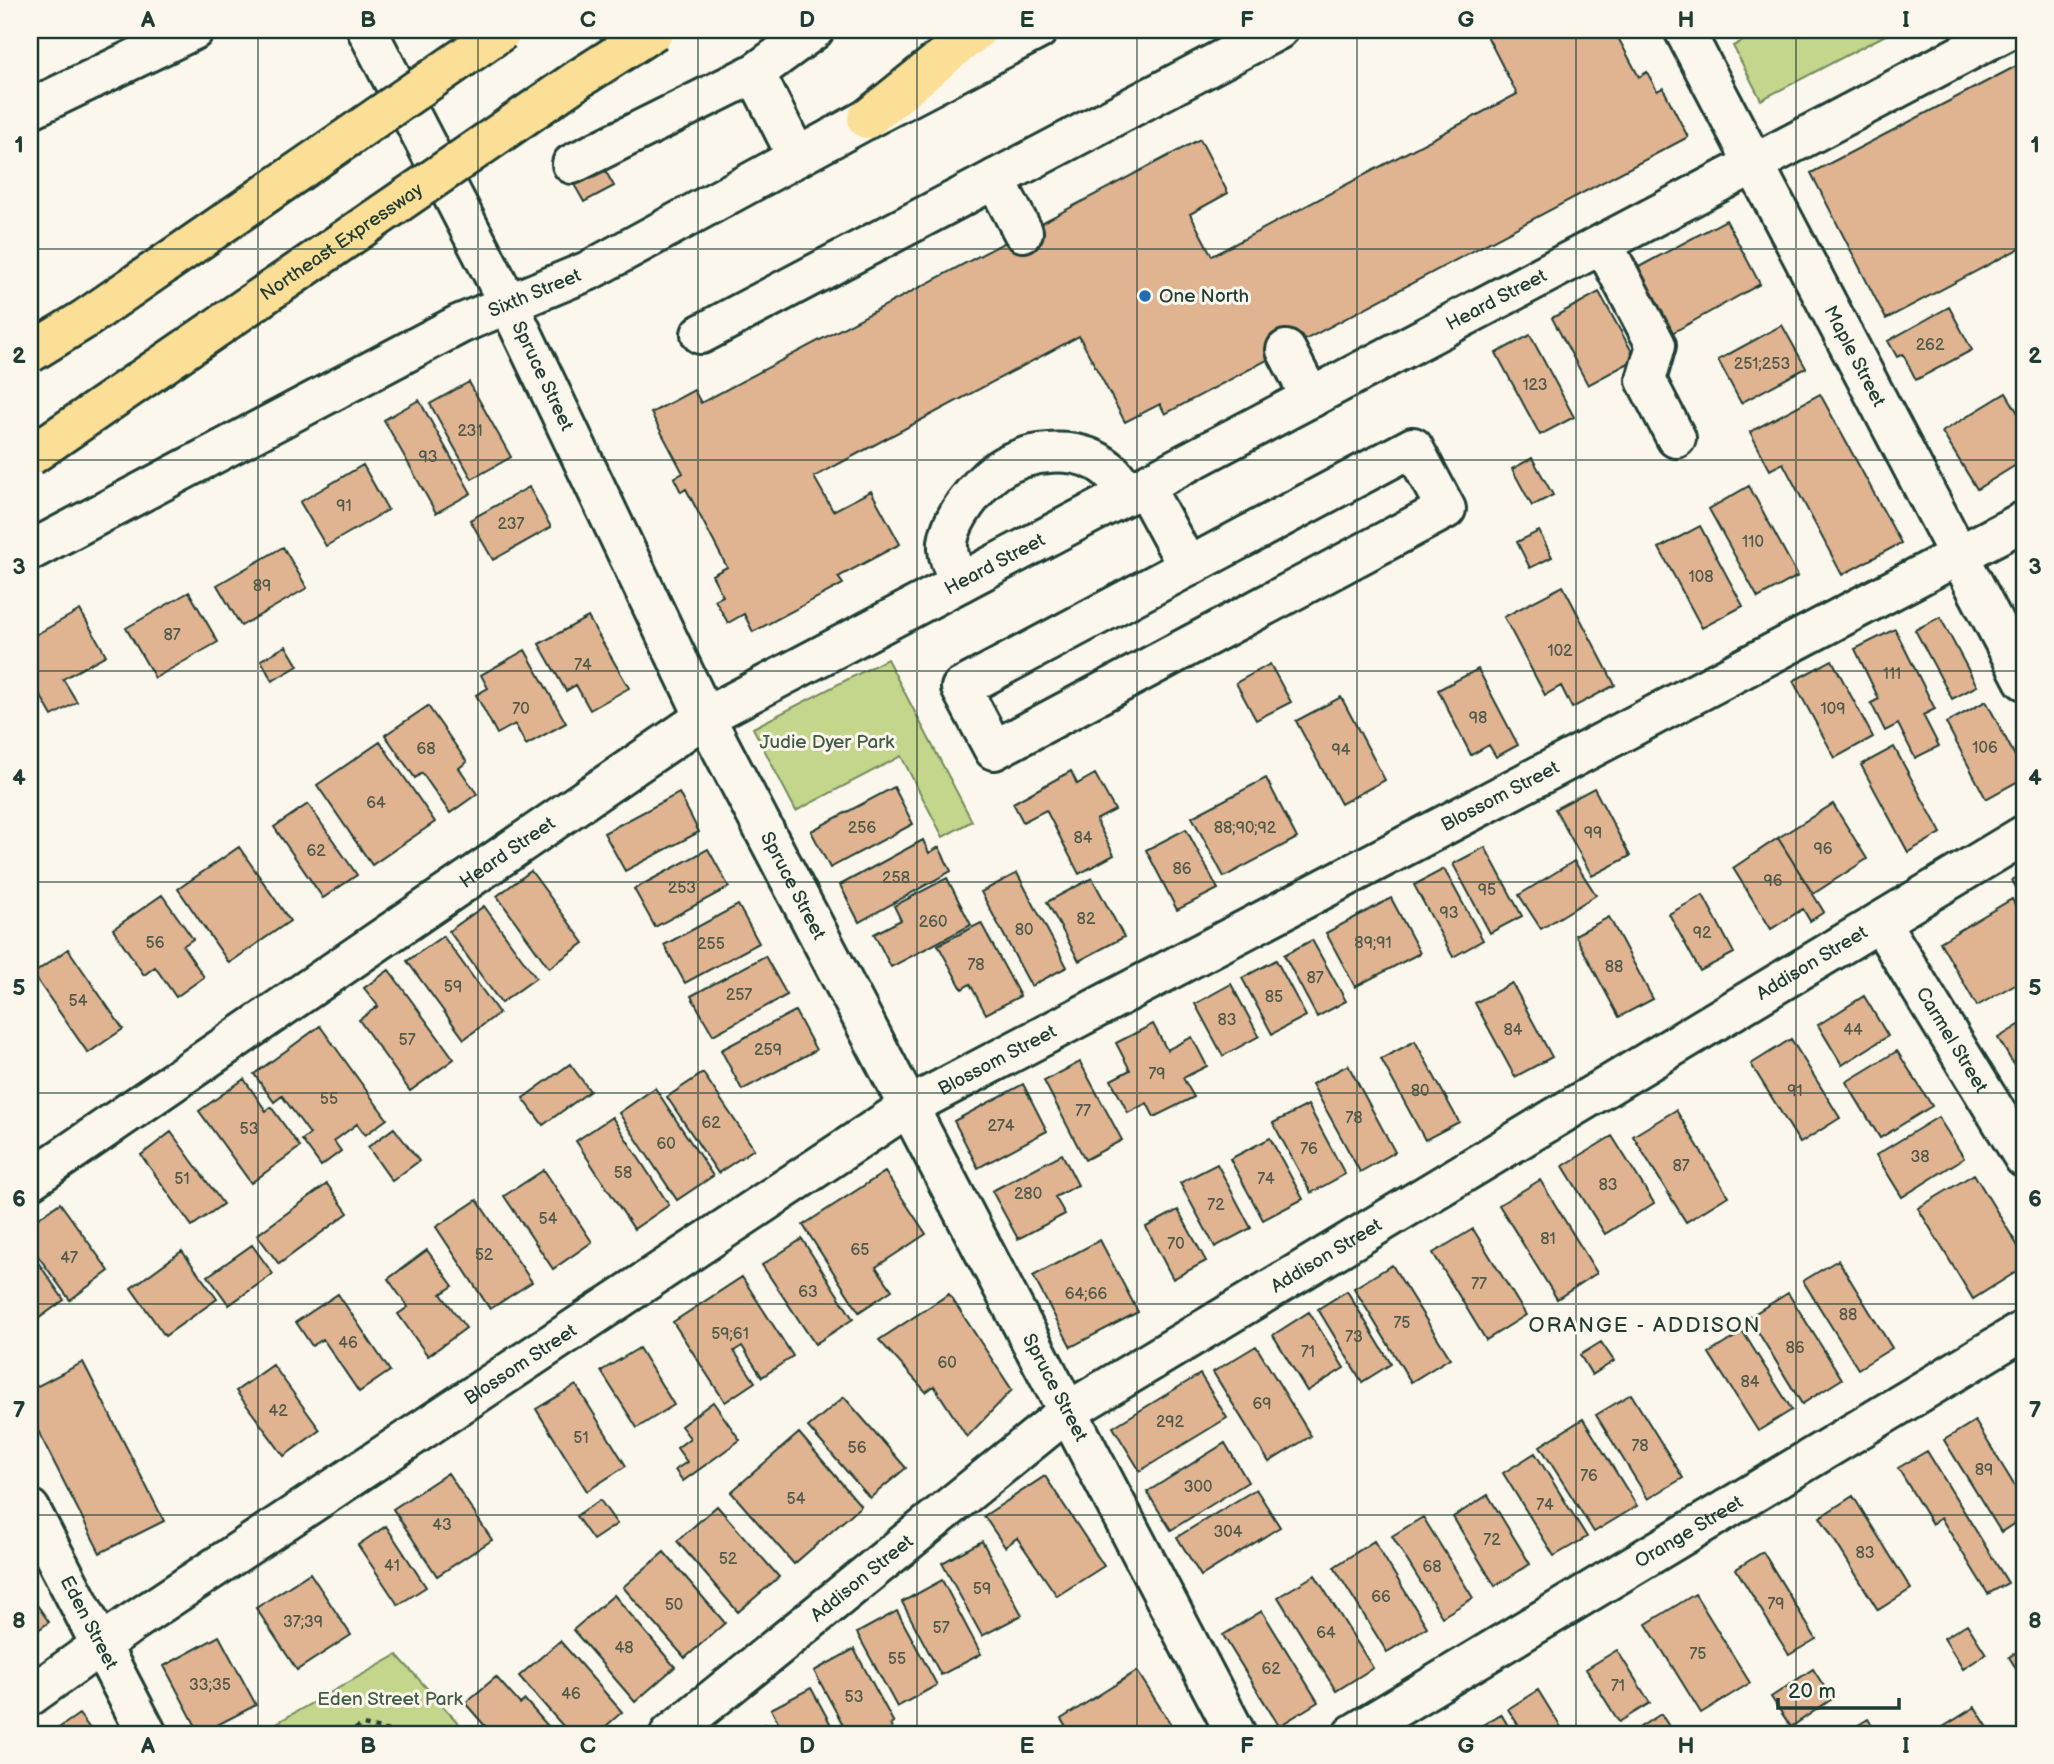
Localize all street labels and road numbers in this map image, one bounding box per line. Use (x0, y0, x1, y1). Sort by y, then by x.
street label: Northeast Expressway (256, 178, 427, 306)
street label: Sixth Street (485, 264, 585, 323)
street label: Heard Street (1442, 264, 1551, 336)
street label: Maple Street (1819, 302, 1890, 411)
street label: Spruce Street (507, 318, 579, 434)
street label: Heard Street (941, 528, 1049, 600)
street label: Blossom Street (1437, 756, 1563, 837)
street label: Heard Street (455, 812, 560, 893)
street label: Spruce Street (755, 828, 831, 944)
street label: Addison Street (1752, 921, 1872, 1005)
street label: Carmel Street (1911, 983, 1993, 1097)
street label: Blossom Street (934, 1020, 1060, 1101)
street label: Addison Street (1267, 1213, 1386, 1298)
street label: Blossom Street (460, 1319, 581, 1410)
street label: Spruce Street (1017, 1330, 1093, 1445)
street label: Orange Street (1631, 1490, 1747, 1573)
street label: Addison Street (806, 1530, 918, 1627)
street label: Eden Street (55, 1572, 123, 1673)

